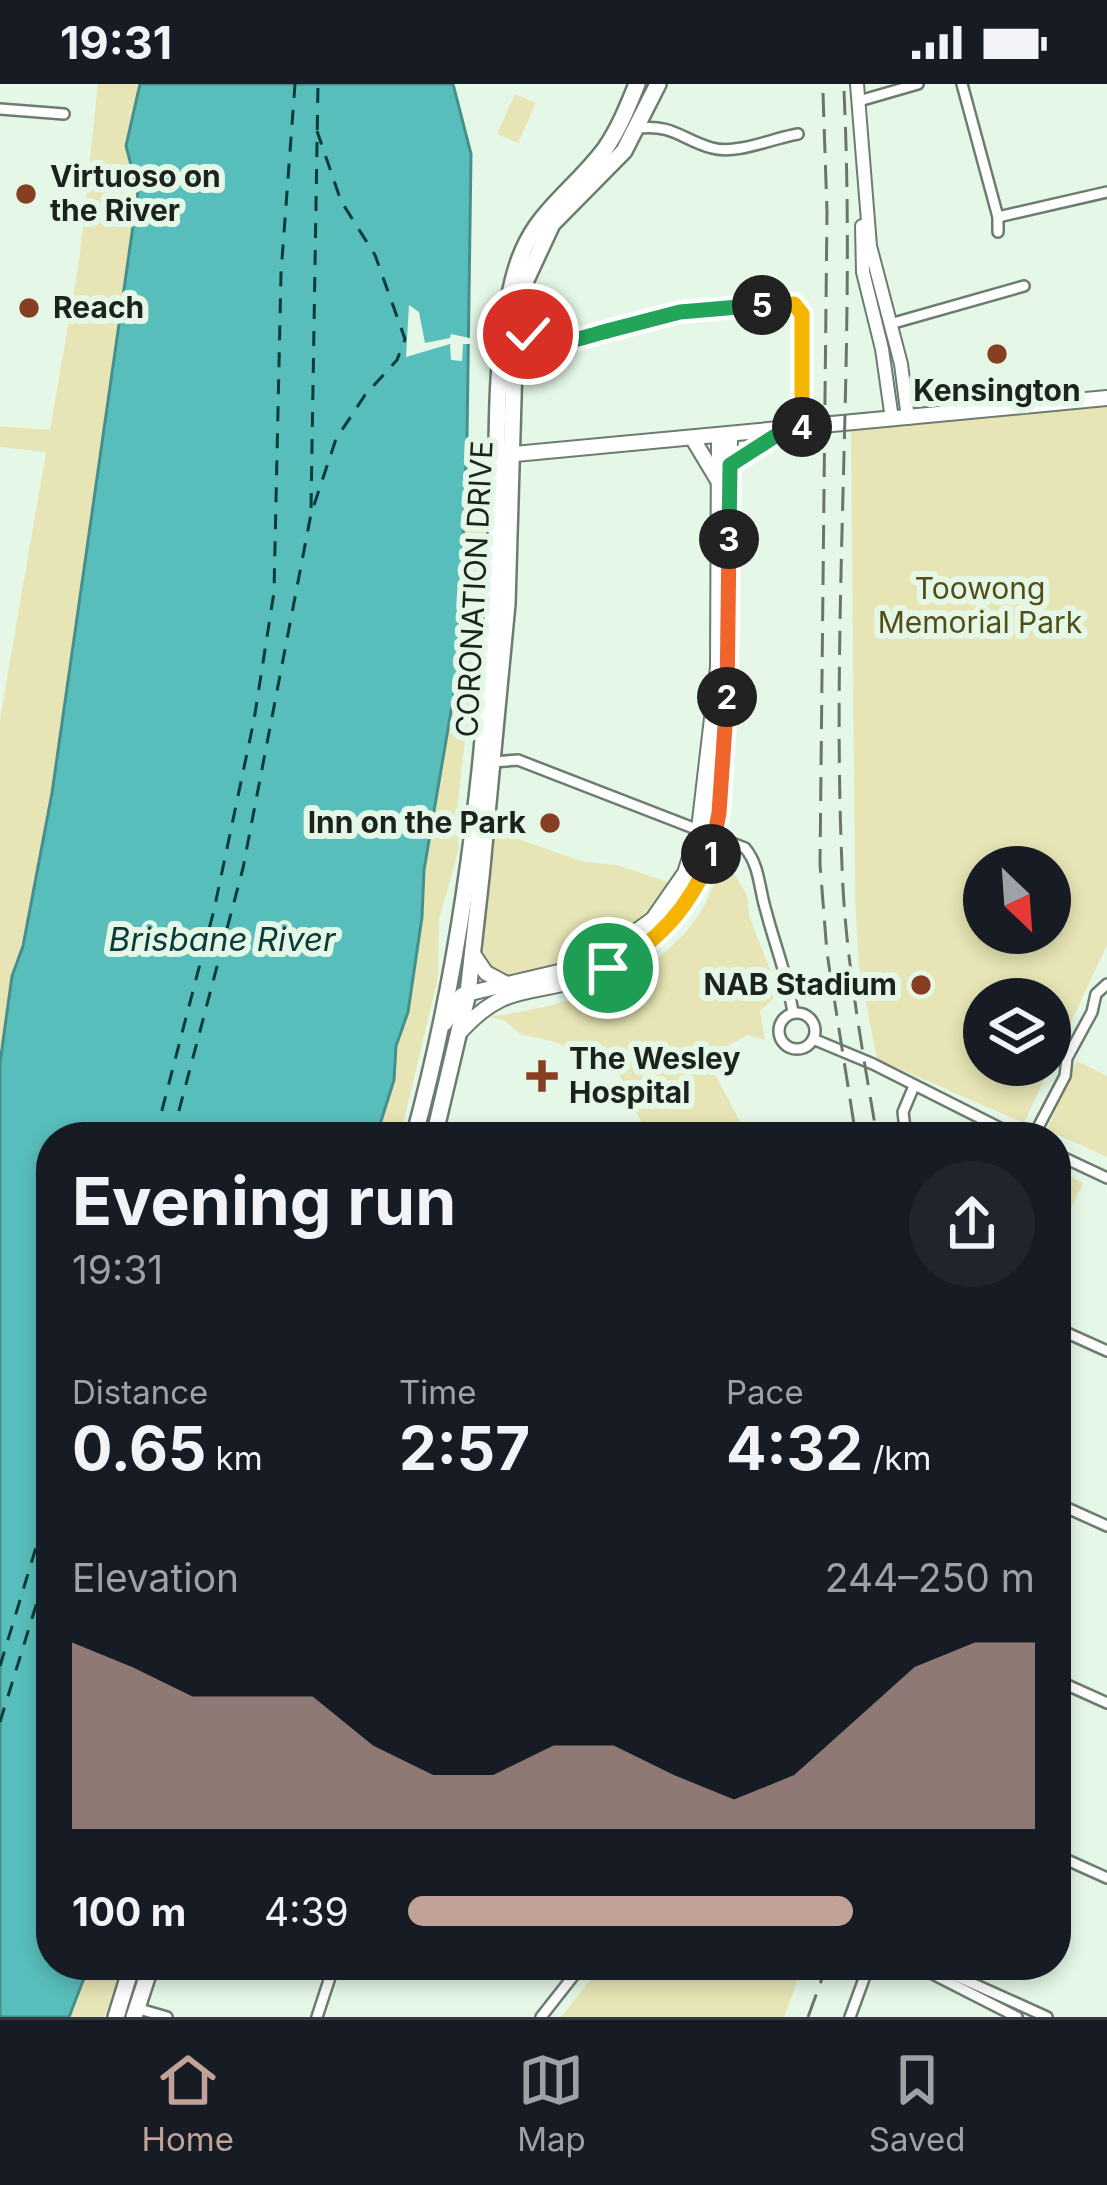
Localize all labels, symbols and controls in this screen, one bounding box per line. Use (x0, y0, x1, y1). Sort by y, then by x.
text: 19:31 (60, 15, 172, 70)
place label: Virtuoso on the River (50, 158, 221, 228)
marker: Virtuoso on the River (13, 181, 39, 207)
pin: 5 (732, 275, 792, 335)
pin (477, 283, 579, 385)
text: 5 (751, 285, 773, 325)
place label: Reach (53, 289, 144, 325)
marker: Reach (16, 295, 42, 321)
icon: check (495, 301, 561, 367)
marker: Kensington (984, 341, 1010, 367)
place label: Kensington (913, 372, 1081, 408)
pin: 4 (772, 397, 832, 457)
text: 4 (791, 407, 813, 447)
street label: CORONATION DRIVE (448, 440, 500, 738)
pin: 3 (699, 509, 759, 569)
text: 3 (718, 519, 740, 559)
park label: Toowong Memorial Park (878, 570, 1083, 640)
pin: 2 (697, 667, 757, 727)
text: 2 (717, 677, 737, 717)
place label: Inn on the Park (308, 804, 527, 840)
marker: Inn on the Park (537, 810, 563, 836)
pin: 1 (681, 824, 741, 884)
text: 1 (704, 834, 718, 874)
north arrow (963, 846, 1071, 954)
map controls (963, 846, 1071, 1086)
pin (557, 917, 659, 1019)
water label: Brisbane River (109, 919, 337, 959)
icon: arrive (575, 935, 641, 1001)
place label: NAB Stadium (703, 966, 897, 1002)
marker: NAB Stadium (908, 972, 934, 998)
button: layers (963, 978, 1071, 1086)
place label: The Wesley Hospital (569, 1040, 741, 1110)
marker: The Wesley Hospital (526, 1060, 558, 1092)
text: Evening run (72, 1161, 456, 1241)
button: share (909, 1161, 1035, 1287)
text: 19:31 (72, 1246, 163, 1293)
text: Distance (72, 1372, 208, 1412)
text: Time (399, 1372, 476, 1412)
text: Pace (726, 1372, 804, 1412)
text: 0.65 (72, 1412, 206, 1484)
text: 2:57 (399, 1412, 530, 1484)
text: 4:32 (726, 1412, 863, 1484)
text: km (206, 1438, 263, 1478)
text: /km (863, 1438, 931, 1478)
text: Elevation (72, 1554, 239, 1601)
text: 244–250 m (825, 1554, 1035, 1601)
text: 100 m (72, 1888, 186, 1935)
text: 4:39 (264, 1888, 349, 1935)
tab: Home (142, 2047, 234, 2159)
tab: Map (517, 2047, 586, 2159)
tab: Saved (869, 2047, 965, 2159)

